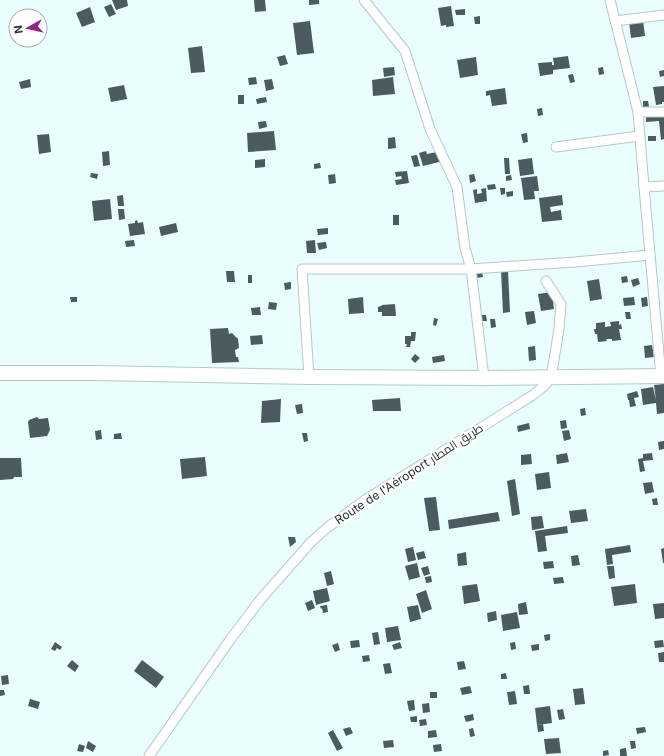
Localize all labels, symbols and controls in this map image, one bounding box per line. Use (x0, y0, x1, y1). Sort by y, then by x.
north arrow (8, 8, 48, 48)
text: N (11, 24, 26, 35)
street label: Route de l'Aéroport طريق المطار (332, 420, 486, 527)

